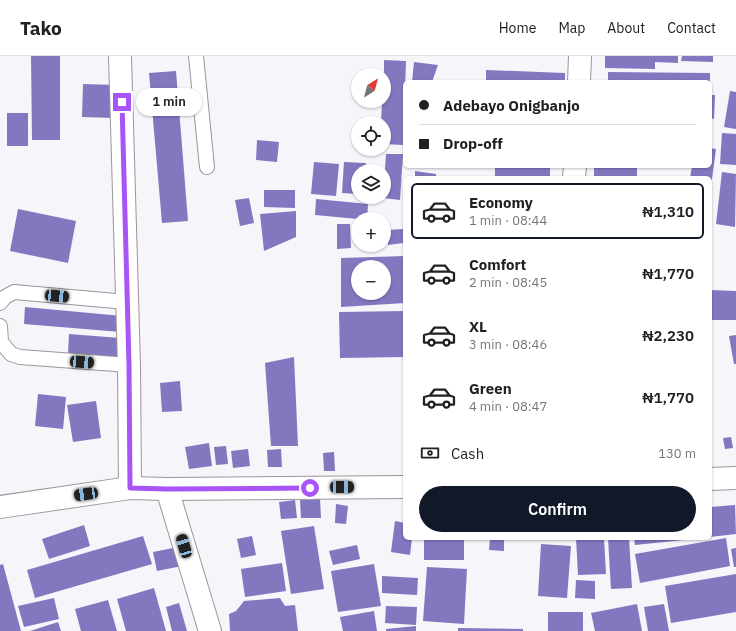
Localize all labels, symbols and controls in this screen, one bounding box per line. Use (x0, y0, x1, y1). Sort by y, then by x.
text: Tako (20, 16, 62, 40)
text: Home (499, 19, 536, 37)
text: Map (558, 19, 585, 37)
text: About (607, 19, 645, 37)
text: Contact (667, 19, 716, 37)
north arrow (351, 68, 391, 108)
map controls (351, 68, 391, 300)
callout: 1 min (136, 88, 202, 116)
route end (113, 93, 131, 111)
text: 1 min (152, 93, 186, 110)
text: Adebayo Onigbanjo (443, 96, 580, 115)
button: locate (351, 116, 391, 156)
text: Drop-off (443, 134, 503, 153)
button: layers (351, 164, 391, 204)
icon: car (421, 193, 457, 229)
text: Economy (469, 193, 533, 212)
text: ₦1,310 (642, 202, 694, 221)
button: + (351, 212, 391, 252)
text: 1 min · 08:44 (469, 212, 547, 229)
icon: car (421, 255, 457, 291)
text: Comfort (469, 255, 526, 274)
button: − (351, 260, 391, 300)
text: ₦1,770 (642, 264, 694, 283)
text: 2 min · 08:45 (469, 274, 547, 291)
car (45, 289, 69, 303)
icon: car (421, 317, 457, 353)
text: XL (469, 317, 487, 336)
text: ₦2,230 (642, 326, 694, 345)
text: 3 min · 08:46 (469, 336, 547, 353)
car (70, 355, 94, 369)
icon: car (421, 379, 457, 415)
text: Green (469, 379, 512, 398)
text: ₦1,770 (642, 388, 694, 407)
text: 4 min · 08:47 (469, 398, 547, 415)
icon: cash (419, 442, 441, 464)
text: Cash (451, 444, 484, 463)
text: 130 m (658, 445, 696, 462)
route start (301, 479, 319, 497)
car (330, 481, 354, 493)
car (73, 486, 99, 502)
button: Confirm (419, 486, 696, 532)
car (175, 533, 193, 559)

